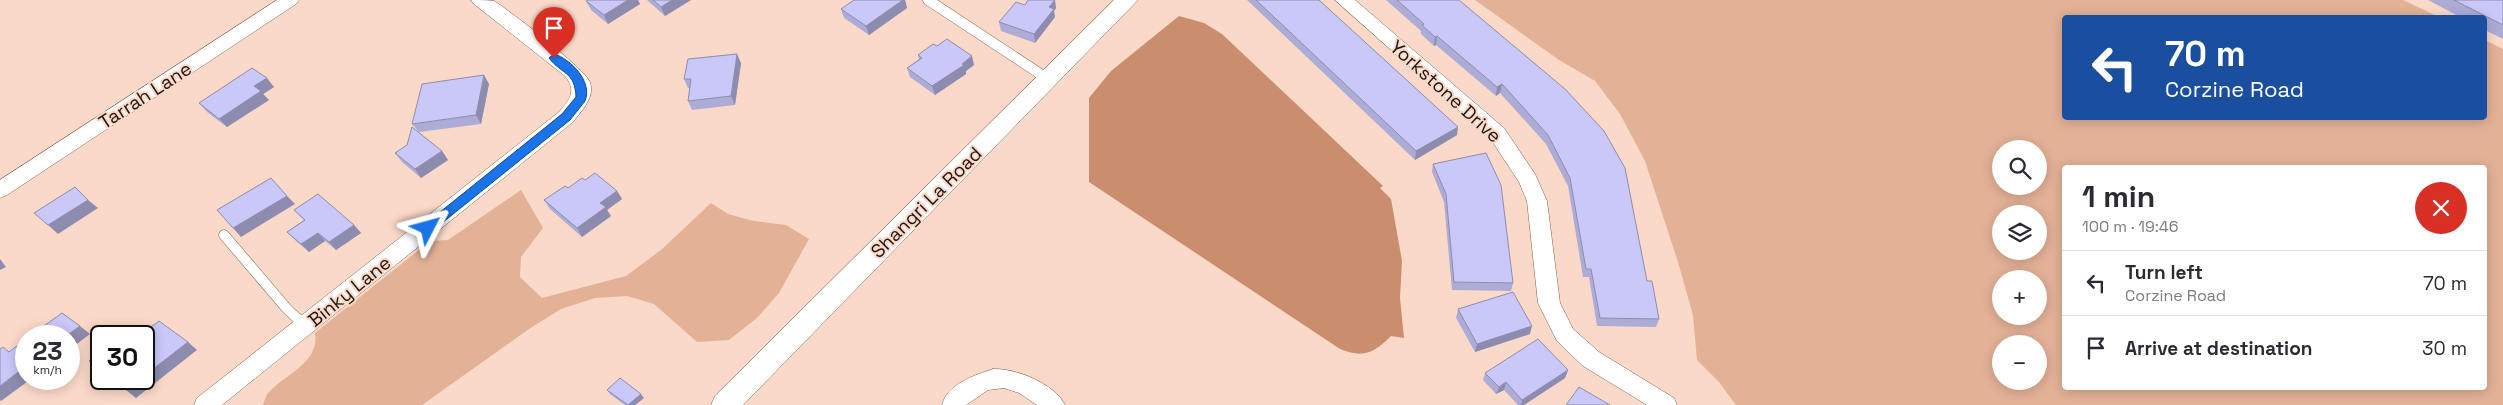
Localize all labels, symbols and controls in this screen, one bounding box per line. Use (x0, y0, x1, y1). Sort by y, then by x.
pin (533, 7, 575, 58)
icon: arrive (540, 14, 568, 42)
text: 70 m (2165, 32, 2246, 76)
street label: Yorkstone Drive (1385, 35, 1507, 148)
icon: left (2082, 35, 2147, 100)
street label: Tarrah Lane (94, 56, 197, 135)
text: Corzine Road (2165, 75, 2304, 103)
map controls (1992, 140, 2047, 390)
button: search (1992, 140, 2047, 195)
street label: Shangri La Road (865, 141, 987, 263)
text: 1 min (2082, 177, 2155, 216)
button: close (2415, 182, 2467, 234)
position arrow (401, 201, 453, 253)
button: layers (1992, 205, 2047, 260)
text: 100 m · 19:46 (2082, 216, 2179, 237)
street label: Binky Lane (303, 250, 396, 333)
text: Turn left (2125, 260, 2203, 285)
icon: left (2082, 269, 2110, 297)
button: + (1992, 270, 2047, 325)
text: 70 m (2423, 271, 2467, 296)
text: Corzine Road (2125, 285, 2226, 306)
speed limit sign: 30 (90, 325, 155, 390)
icon: arrive (2082, 334, 2110, 362)
text: 23 (32, 335, 63, 367)
button: − (1992, 335, 2047, 390)
text: Arrive at destination (2125, 336, 2313, 361)
text: 30 m (2422, 336, 2467, 361)
text: km/h (33, 362, 62, 378)

